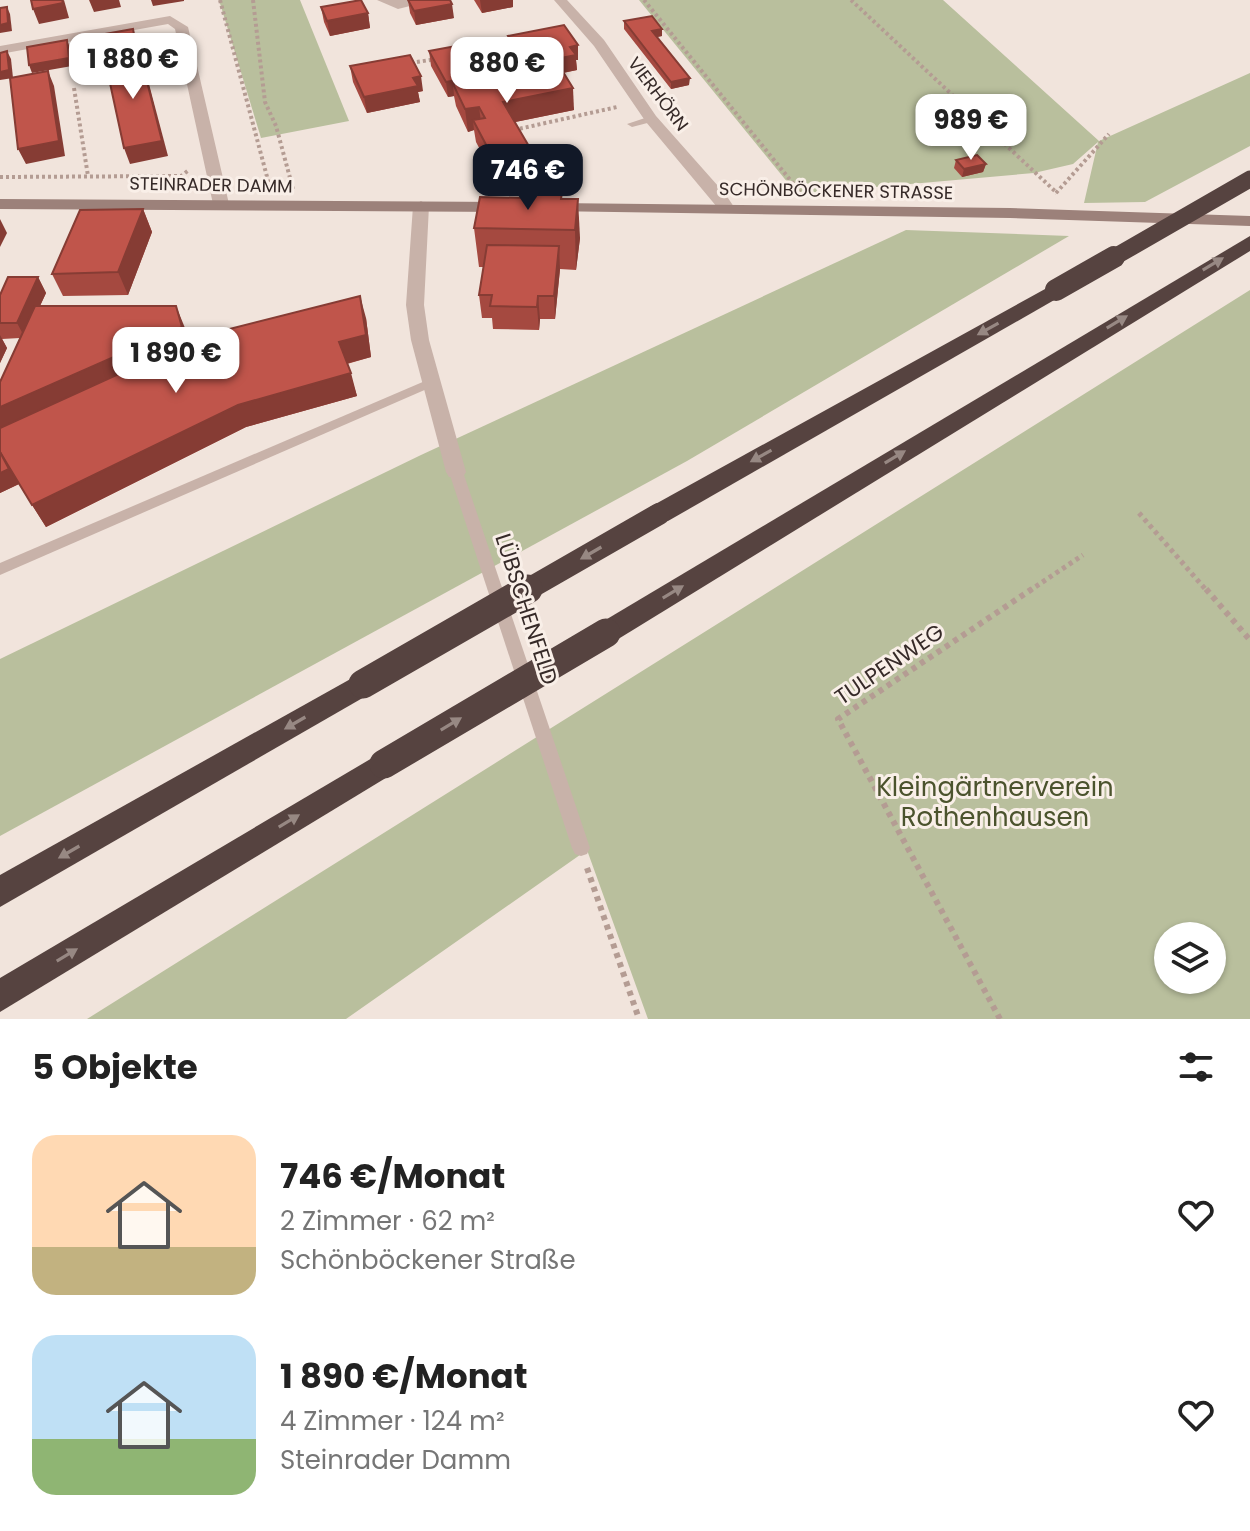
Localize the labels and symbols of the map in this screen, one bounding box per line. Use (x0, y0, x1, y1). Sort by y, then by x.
pin: 1 880 € (59, 33, 207, 101)
pin: 880 € (451, 37, 563, 105)
street label: VIERHÖRN (622, 51, 695, 136)
pin: 989 € (915, 94, 1027, 162)
pin: 746 € (472, 144, 584, 212)
street label: STEINRADER DAMM (129, 171, 293, 198)
street label: SCHÖNBÖCKENER STRASSE (719, 176, 953, 205)
one-way arrow (1202, 258, 1224, 272)
one-way arrow (1106, 316, 1128, 330)
one-way arrow (977, 322, 999, 336)
pin: 1 890 € (102, 327, 250, 395)
one-way arrow (750, 450, 773, 463)
one-way arrow (884, 451, 906, 465)
street label: LÜBSCHENFELD (488, 530, 566, 689)
one-way arrow (580, 546, 602, 560)
one-way arrow (662, 585, 684, 599)
street label: TULPENWEG (829, 616, 950, 712)
one-way arrow (284, 716, 306, 730)
one-way arrow (440, 718, 462, 732)
park label: Kleingärtnerverein Rothenhausen (876, 769, 1114, 835)
one-way arrow (278, 814, 300, 828)
one-way arrow (58, 845, 80, 859)
one-way arrow (56, 949, 78, 963)

